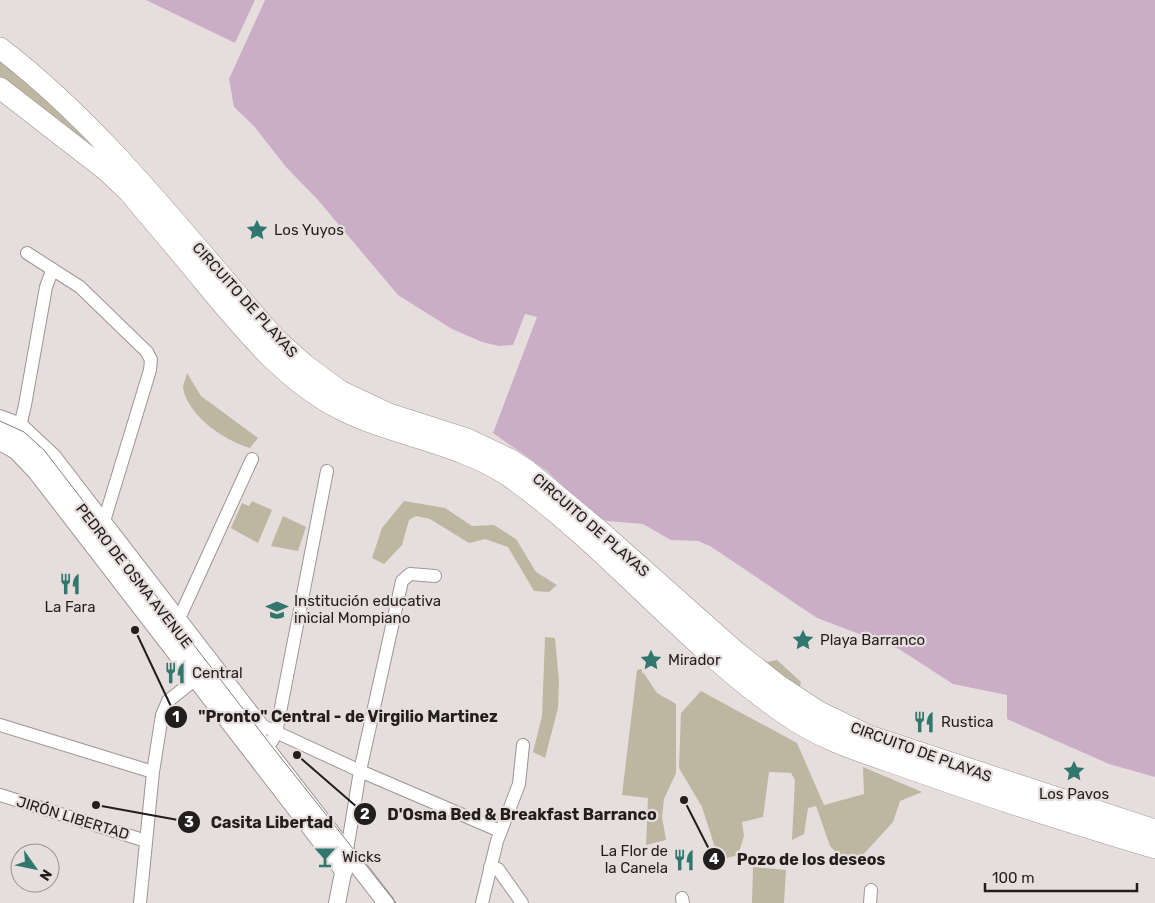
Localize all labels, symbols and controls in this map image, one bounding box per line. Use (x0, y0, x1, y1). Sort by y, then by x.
place icon: Los Yuyos (244, 217, 270, 243)
place label: Los Yuyos (274, 221, 344, 239)
street label: CIRCUITO DE PLAYAS (189, 239, 301, 361)
street label: CIRCUITO DE PLAYAS (529, 469, 653, 581)
street label: PEDRO DE OSMA AVENUE (72, 500, 196, 652)
restaurant icon: La Fara (57, 571, 83, 597)
place label: Institución educativa inicial Mompiano (294, 592, 441, 627)
school or university icon: Institución educativa inicial Mompiano (264, 597, 290, 623)
place label: La Fara (45, 598, 95, 616)
place icon: Playa Barranco (790, 627, 816, 653)
place label: Playa Barranco (820, 631, 925, 649)
place icon: Mirador (638, 647, 664, 673)
place label: Mirador (668, 651, 721, 669)
restaurant icon: Central (162, 660, 188, 686)
place label: Central (192, 664, 243, 682)
callout: "Pronto" Central - de Virgilio Martinez (163, 701, 508, 732)
text: "Pronto" Central - de Virgilio Martinez (198, 707, 498, 726)
text: 1 (172, 708, 180, 726)
restaurant icon: Rustica (911, 709, 937, 735)
place label: Rustica (941, 713, 994, 731)
street label: CIRCUITO DE PLAYAS (848, 718, 994, 786)
place icon: Los Pavos (1061, 758, 1087, 784)
place label: Los Pavos (1039, 785, 1109, 803)
street label: JIRÓN LIBERTAD (14, 792, 132, 844)
callout: D'Osma Bed & Breakfast Barranco (352, 798, 667, 829)
text: 2 (360, 805, 370, 823)
text: D'Osma Bed & Breakfast Barranco (387, 805, 657, 824)
callout: Casita Libertad (176, 806, 344, 837)
text: 3 (184, 813, 194, 831)
text: Casita Libertad (211, 813, 333, 832)
place label: La Flor de la Canela (600, 842, 668, 877)
north arrow (10, 843, 60, 893)
bar icon: Wicks (312, 844, 338, 870)
callout: Pozo de los deseos (702, 844, 895, 875)
restaurant icon: La Flor de la Canela (671, 847, 697, 873)
place label: Wicks (342, 848, 382, 866)
text: 4 (709, 850, 719, 868)
text: Pozo de los deseos (737, 850, 885, 869)
scale bar (985, 860, 1138, 892)
text: N (36, 866, 55, 884)
text: 100 m (992, 869, 1034, 887)

